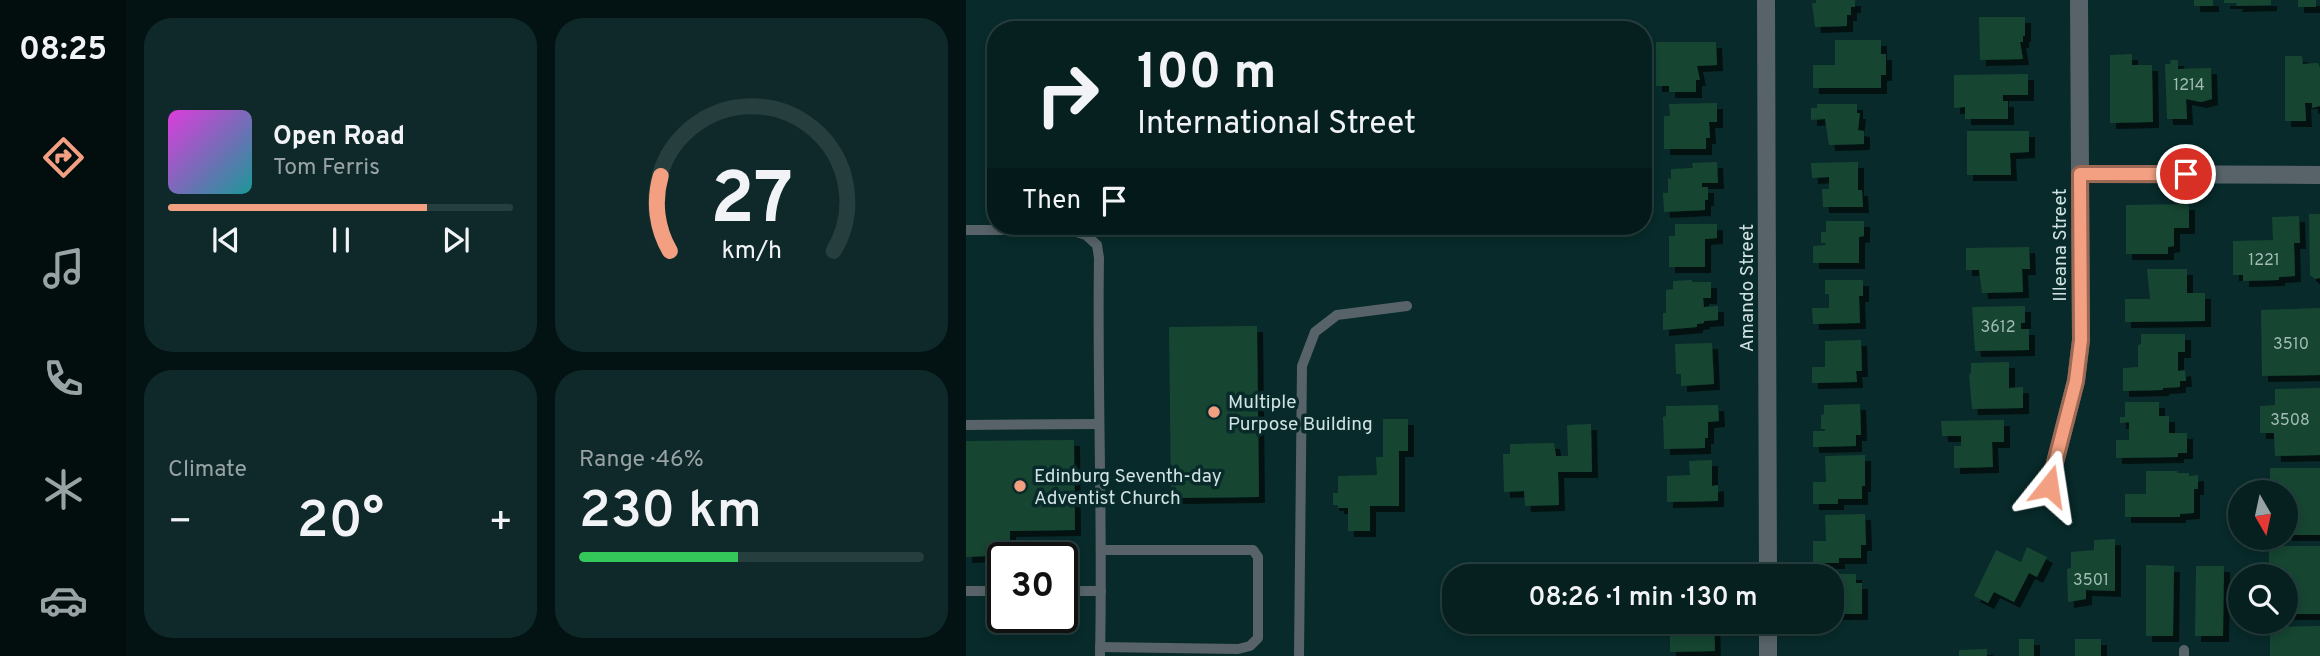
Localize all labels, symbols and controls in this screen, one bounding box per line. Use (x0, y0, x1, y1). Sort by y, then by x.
text: 08:25 (19, 31, 107, 71)
text: 100 m (1137, 44, 1276, 106)
icon: right (1022, 49, 1113, 140)
house number: 1214 (2173, 76, 2205, 96)
text: International Street (1137, 105, 1416, 145)
text: Open Road (273, 121, 405, 154)
icon: directions (39, 133, 88, 182)
pin (2156, 144, 2216, 204)
text: Tom Ferris (273, 154, 380, 183)
icon: arrive (2167, 155, 2205, 193)
text: 27 (710, 157, 793, 249)
icon: arrive (1095, 182, 1133, 220)
text: Then (1022, 185, 1081, 218)
street label: Illeana Street (2049, 188, 2073, 302)
icon: previous (207, 221, 245, 259)
icon: pause (322, 221, 360, 259)
icon: next (437, 221, 475, 259)
street label: Amando Street (1736, 224, 1760, 352)
text: km/h (721, 236, 782, 268)
icon: music (39, 244, 88, 293)
house number: 1221 (2248, 251, 2280, 271)
house number: 3612 (1981, 318, 2015, 338)
house number: 3510 (2273, 335, 2309, 355)
icon: phone (39, 354, 88, 403)
place label: Multiple Purpose Building (1228, 391, 1373, 437)
marker: Multiple Purpose Building (1206, 404, 1222, 420)
house number: 3508 (2270, 411, 2310, 431)
text: Range · 46% (579, 446, 704, 475)
position arrow (2012, 449, 2086, 523)
text: Climate (168, 456, 247, 485)
icon: climate (39, 465, 88, 514)
place label: Edinburg Seventh-day Adventist Church (1034, 465, 1222, 511)
marker: Edinburg Seventh-day Adventist Church (1012, 478, 1028, 494)
text: 230 km (579, 480, 762, 546)
north arrow (2228, 480, 2298, 550)
map controls (2228, 480, 2298, 634)
text: 20° (297, 490, 384, 556)
text: − (168, 499, 193, 548)
text: + (488, 499, 513, 548)
speed limit sign: 30 (987, 542, 1078, 633)
button: search (2228, 564, 2298, 634)
house number: 3501 (2073, 571, 2109, 591)
icon: car (39, 576, 88, 625)
text: 08:26 · 1 min · 130 m (1528, 582, 1758, 615)

